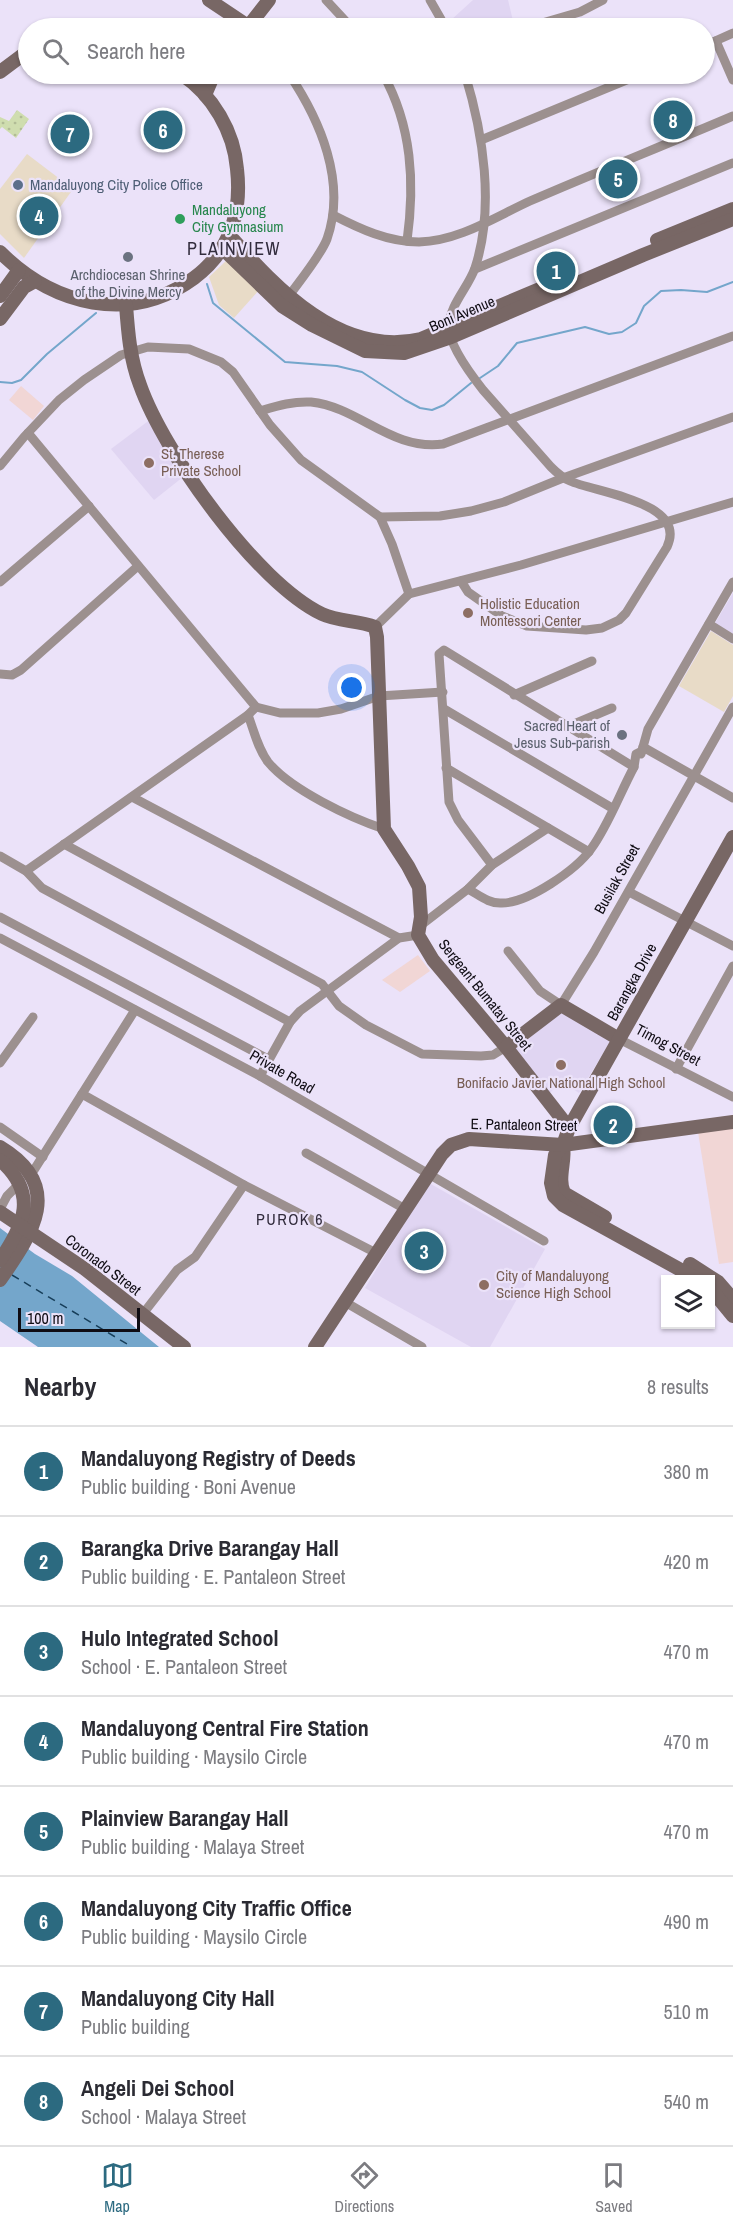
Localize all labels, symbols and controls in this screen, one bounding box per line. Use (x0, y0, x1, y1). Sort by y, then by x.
search box (18, 18, 715, 84)
icon: search (39, 35, 72, 68)
text: Search here (87, 36, 185, 66)
pin: 8 (654, 98, 692, 142)
pin: 6 (144, 108, 182, 152)
pin: 7 (50, 112, 90, 156)
pin: 5 (598, 156, 638, 201)
place label: Mandaluyong City Police Office (30, 174, 203, 195)
marker: Mandaluyong City Police Office (11, 178, 25, 192)
pin: 4 (20, 194, 58, 238)
place label: Mandaluyong City Gymnasium (192, 199, 284, 237)
marker: Mandaluyong City Gymnasium (173, 212, 187, 226)
district label: PLAINVIEW (187, 236, 281, 261)
pin: 1 (536, 248, 576, 294)
marker: Archdiocesan Shrine of the Divine Mercy (121, 250, 135, 264)
place label: Archdiocesan Shrine of the Divine Mercy (70, 264, 186, 302)
street label: Boni Avenue (426, 290, 498, 337)
place label: St. Therese Private School (161, 443, 241, 481)
marker: St. Therese Private School (142, 456, 156, 470)
place label: Holistic Education Montessori Center (480, 593, 581, 631)
marker: Holistic Education Montessori Center (461, 606, 475, 620)
your location (337, 673, 366, 702)
place label: Sacred Heart of Jesus Sub-parish (514, 715, 611, 753)
marker: Sacred Heart of Jesus Sub-parish (615, 728, 629, 742)
street label: Busilak Street (589, 840, 645, 917)
street label: Sergeant Bumatay Street (434, 934, 537, 1055)
street label: Barangka Drive (602, 939, 662, 1024)
street label: Timog Street (632, 1019, 705, 1071)
street label: Private Road (246, 1045, 319, 1099)
marker: Bonifacio Javier National High School (554, 1058, 568, 1072)
place label: Bonifacio Javier National High School (457, 1072, 665, 1093)
pin: 2 (594, 1102, 632, 1148)
street label: E. Pantaleon Street (470, 1113, 578, 1136)
district label: PUROK 6 (256, 1208, 324, 1230)
pin: 3 (404, 1228, 444, 1274)
street label: Coronado Street (61, 1229, 146, 1300)
place label: City of Mandaluyong Science High School (496, 1265, 611, 1303)
map controls (661, 1275, 715, 1329)
button: layers (661, 1275, 715, 1329)
marker: City of Mandaluyong Science High School (477, 1278, 491, 1292)
scale bar (18, 1305, 140, 1332)
text: 100 m (27, 1307, 63, 1329)
text: Nearby (24, 1369, 96, 1404)
text: 8 results (647, 1373, 709, 1400)
text: Mandaluyong Registry of Deeds (81, 1443, 356, 1473)
text: 1 (39, 1458, 48, 1485)
text: 380 m (663, 1458, 709, 1485)
text: Public building · Boni Avenue (81, 1473, 296, 1500)
text: Barangka Drive Barangay Hall (81, 1533, 339, 1563)
text: 2 (39, 1548, 48, 1575)
text: 420 m (663, 1548, 709, 1575)
text: Public building · E. Pantaleon Street (81, 1563, 345, 1590)
text: Hulo Integrated School (81, 1623, 278, 1653)
text: 3 (39, 1638, 48, 1665)
text: 470 m (663, 1638, 709, 1665)
text: School · E. Pantaleon Street (81, 1653, 287, 1680)
text: Mandaluyong Central Fire Station (81, 1713, 369, 1743)
text: 4 (39, 1728, 48, 1755)
text: 470 m (663, 1728, 709, 1755)
text: Public building · Maysilo Circle (81, 1743, 307, 1770)
text: Plainview Barangay Hall (81, 1803, 289, 1833)
text: 5 (39, 1818, 48, 1845)
text: 470 m (663, 1818, 709, 1845)
text: Public building · Malaya Street (81, 1833, 304, 1860)
text: Mandaluyong City Traffic Office (81, 1893, 352, 1923)
text: 6 (39, 1908, 48, 1935)
text: 490 m (663, 1908, 709, 1935)
text: Public building · Maysilo Circle (81, 1923, 307, 1950)
text: Mandaluyong City Hall (81, 1983, 274, 2013)
text: 7 (39, 1998, 48, 2025)
text: 510 m (663, 1998, 709, 2025)
text: Public building (81, 2013, 190, 2040)
text: Angeli Dei School (81, 2073, 234, 2103)
text: 8 (39, 2088, 48, 2115)
text: 540 m (663, 2088, 709, 2115)
text: School · Malaya Street (81, 2103, 246, 2130)
tab: Map (101, 2159, 134, 2217)
tab: Directions (335, 2159, 394, 2217)
tab: Saved (595, 2159, 633, 2217)

